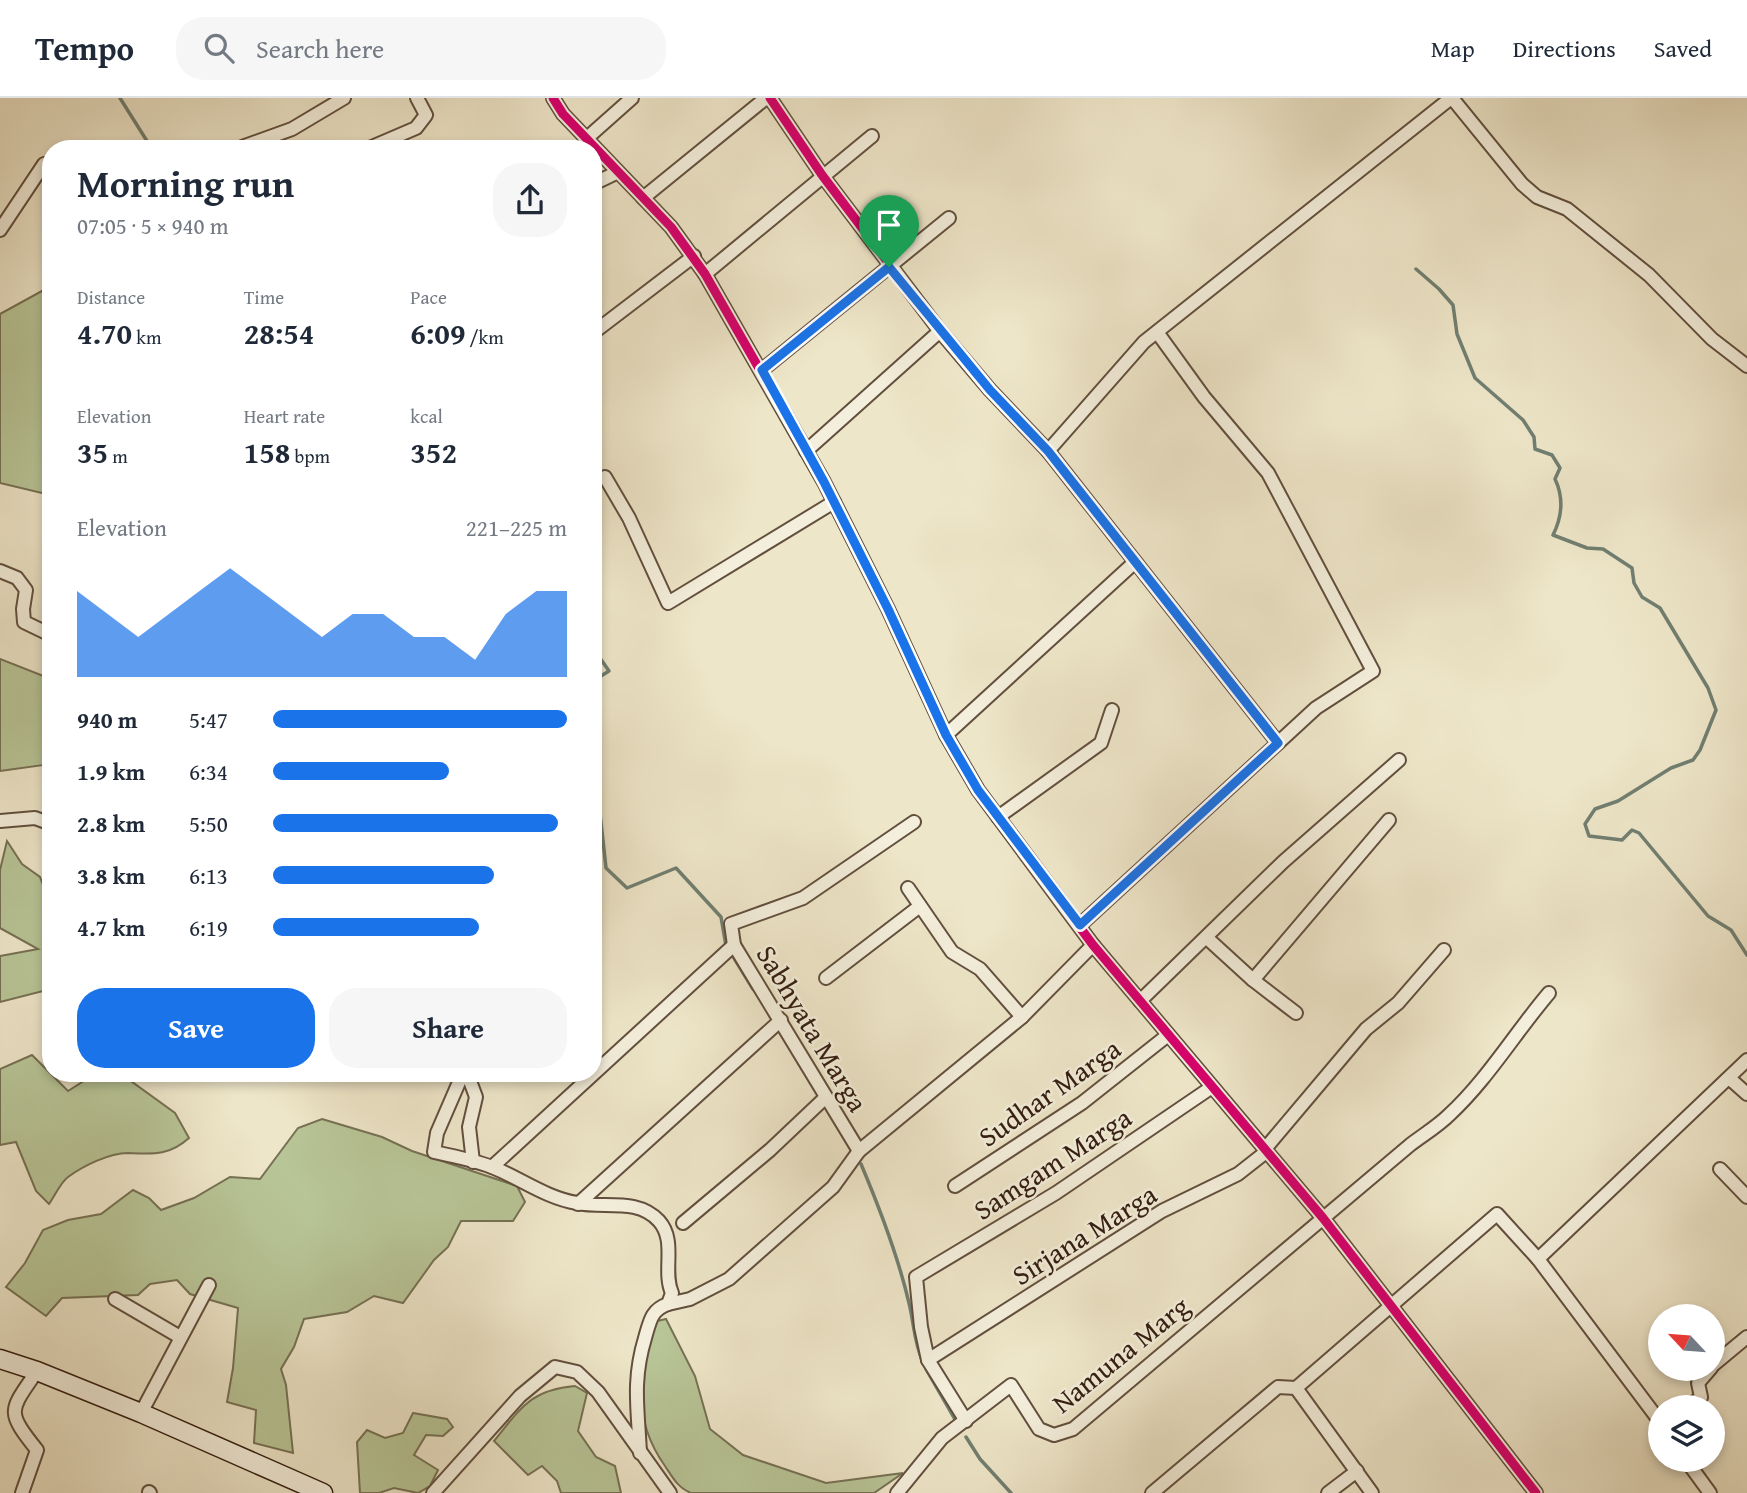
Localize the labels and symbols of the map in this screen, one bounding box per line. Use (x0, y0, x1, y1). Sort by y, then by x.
pin (859, 195, 919, 267)
street label: Sabhyata Marga (747, 937, 879, 1120)
street label: Sudhar Marga (970, 1027, 1129, 1156)
street label: Samgam Marga (965, 1096, 1140, 1229)
street label: Sirjana Marga (1004, 1173, 1165, 1295)
street label: Namuna Marg (1042, 1286, 1198, 1422)
north arrow (1648, 1304, 1726, 1381)

